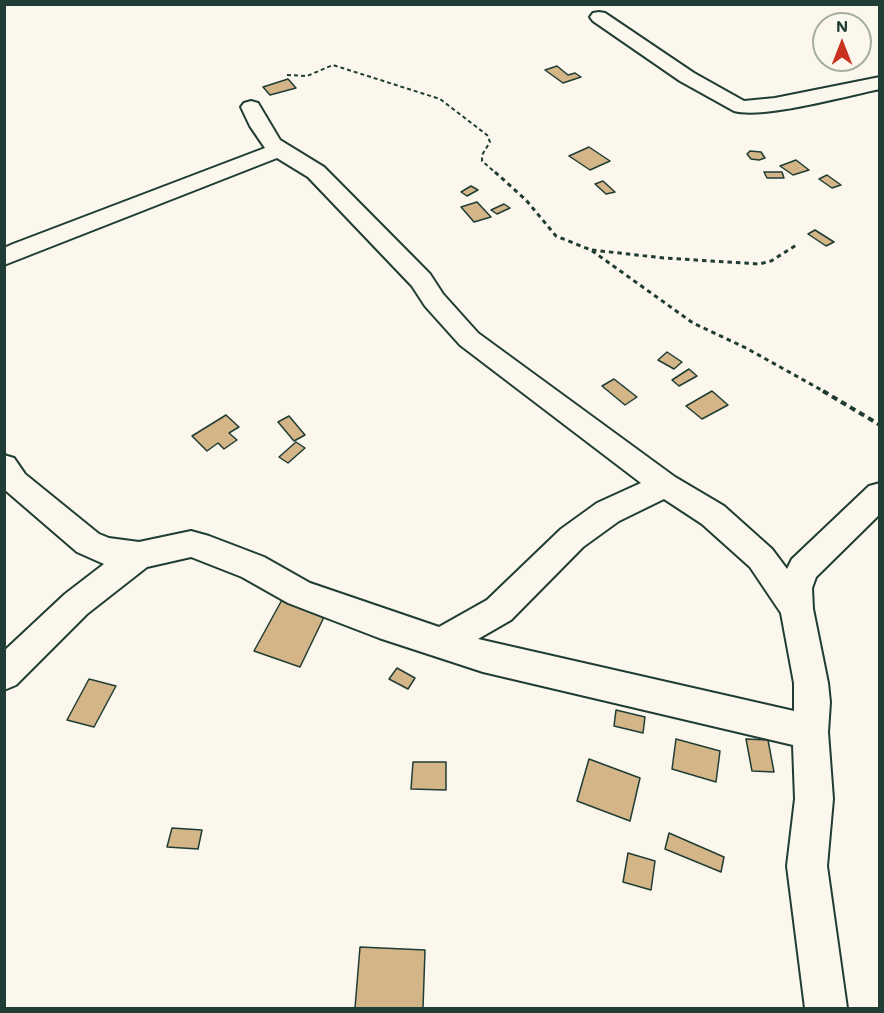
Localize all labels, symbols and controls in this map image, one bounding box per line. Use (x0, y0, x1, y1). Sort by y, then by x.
north arrow (812, 12, 872, 72)
text: N (836, 15, 848, 36)

